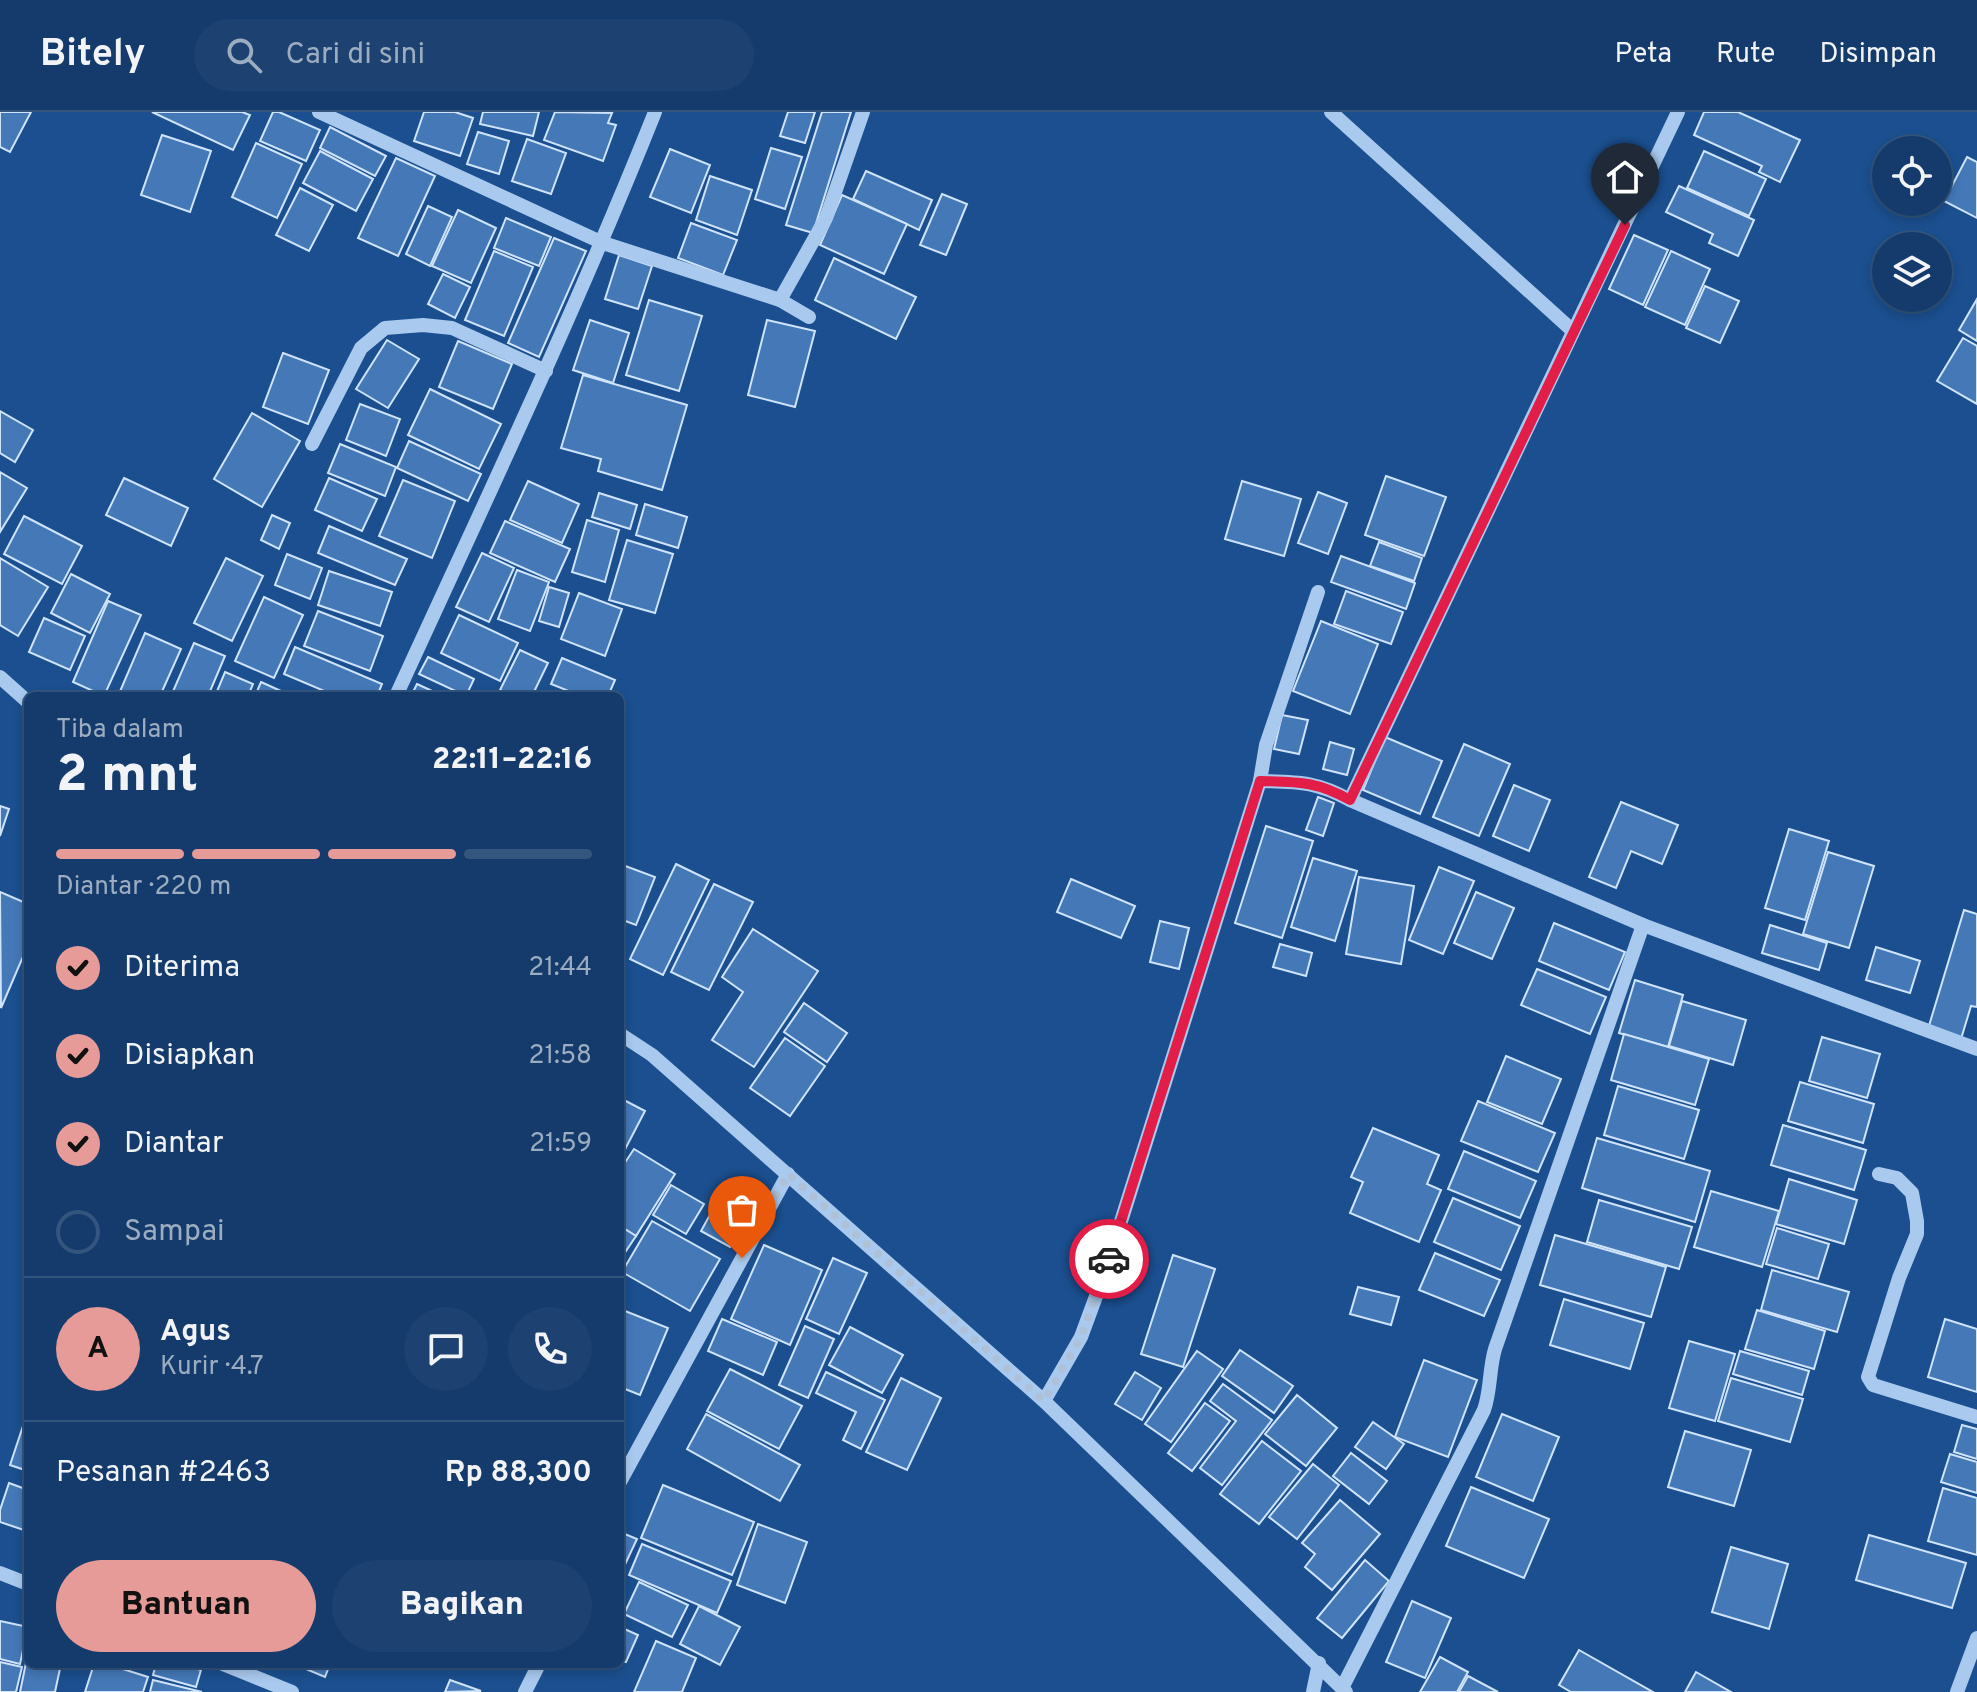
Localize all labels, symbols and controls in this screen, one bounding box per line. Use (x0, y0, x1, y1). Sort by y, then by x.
search box (194, 19, 754, 91)
text: Bitely (40, 31, 146, 80)
icon: search (222, 33, 266, 77)
text: Cari di sini (286, 37, 425, 74)
text: Peta (1615, 37, 1672, 73)
text: Rute (1716, 37, 1775, 73)
text: Disimpan (1819, 37, 1937, 73)
map controls (1872, 136, 1952, 312)
button: locate (1872, 136, 1952, 216)
pin (1591, 143, 1659, 225)
icon: home (1603, 155, 1647, 199)
button: layers (1872, 232, 1952, 312)
text: Tiba dalam (56, 714, 184, 747)
text: 22:11–22:16 (432, 742, 592, 779)
text: 2 mnt (56, 744, 198, 810)
text: Diantar · 220 m (56, 871, 231, 904)
icon: check (56, 946, 100, 990)
text: Diterima (124, 950, 240, 987)
text: 21:44 (528, 952, 592, 985)
icon: check (56, 1034, 100, 1078)
text: Disiapkan (124, 1038, 255, 1075)
text: 21:58 (529, 1040, 592, 1073)
icon: check (56, 1122, 100, 1166)
text: Diantar (124, 1126, 224, 1163)
text: 21:59 (529, 1128, 592, 1161)
pin (708, 1176, 776, 1258)
icon: bag (720, 1188, 764, 1232)
text: Sampai (124, 1214, 225, 1251)
courier (1069, 1219, 1149, 1299)
icon: car (1087, 1237, 1131, 1281)
button: chat (404, 1307, 488, 1391)
button: phone (508, 1307, 592, 1391)
text: Agus (160, 1314, 231, 1351)
text: A (87, 1331, 109, 1368)
text: Kurir · 4.7 (160, 1351, 264, 1384)
text: Pesanan #2463 (56, 1455, 271, 1492)
text: Rp 88,300 (445, 1455, 592, 1492)
button: Bantuan (56, 1560, 316, 1652)
button: Bagikan (332, 1560, 592, 1652)

